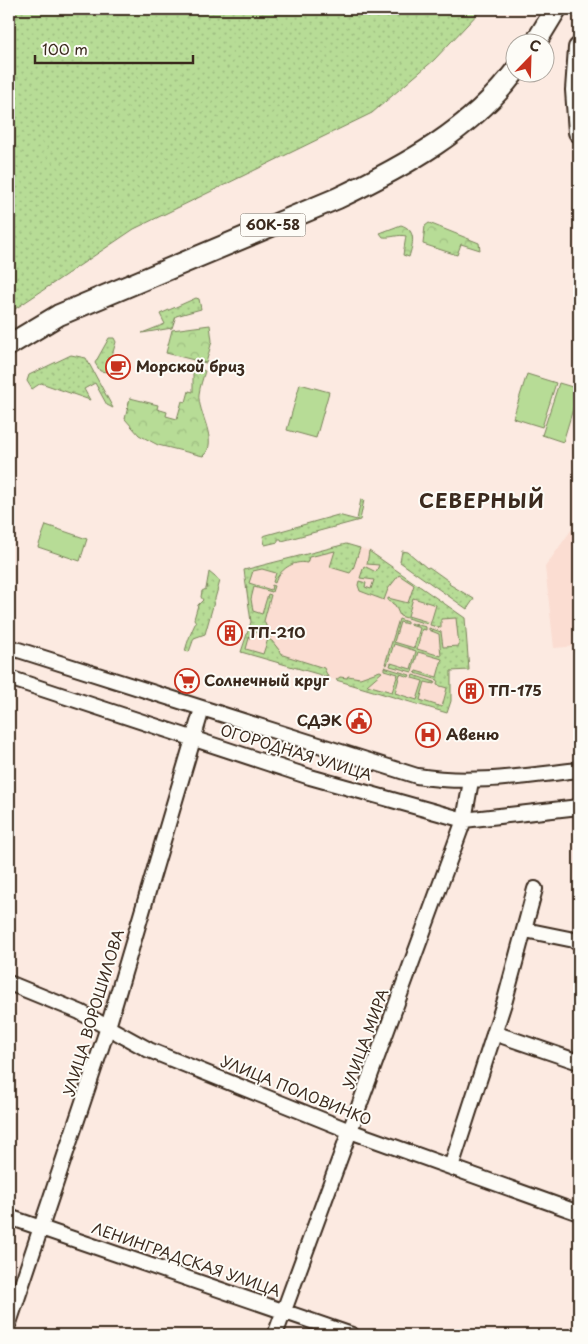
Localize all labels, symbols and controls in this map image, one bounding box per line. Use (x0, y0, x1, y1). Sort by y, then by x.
scale bar (35, 32, 192, 64)
north arrow (506, 32, 556, 82)
text: С (526, 34, 544, 57)
text: 100 m (42, 37, 88, 60)
road number: 60К-58 (240, 214, 306, 236)
cafe icon: Морской бриз (105, 354, 131, 380)
place label: Морской бриз (136, 354, 245, 377)
district label: СЕВЕРНЫЙ (419, 485, 545, 515)
building icon: ТП-210 (217, 620, 243, 646)
place label: ТП-210 (248, 620, 305, 643)
supermarket icon: Солнечный круг (174, 668, 200, 694)
place label: Солнечный круг (204, 668, 330, 691)
building icon: ТП-175 (458, 678, 484, 704)
place label: ТП-175 (488, 678, 542, 701)
place label: СДЭК (297, 708, 342, 731)
public building icon: СДЭК (346, 708, 372, 734)
street label: ОГОРОДНАЯ УЛИЦА (218, 718, 375, 786)
hospital icon: Авеню (415, 722, 441, 748)
place label: Авеню (446, 722, 499, 745)
street label: УЛИЦА ВОРОШИЛОВА (56, 926, 129, 1099)
street label: УЛИЦА МИРА (336, 985, 393, 1092)
street label: УЛИЦА ПОЛОВИНКО (218, 1049, 375, 1130)
street label: ЛЕНИНГРАДСКАЯ УЛИЦА (89, 1215, 284, 1302)

